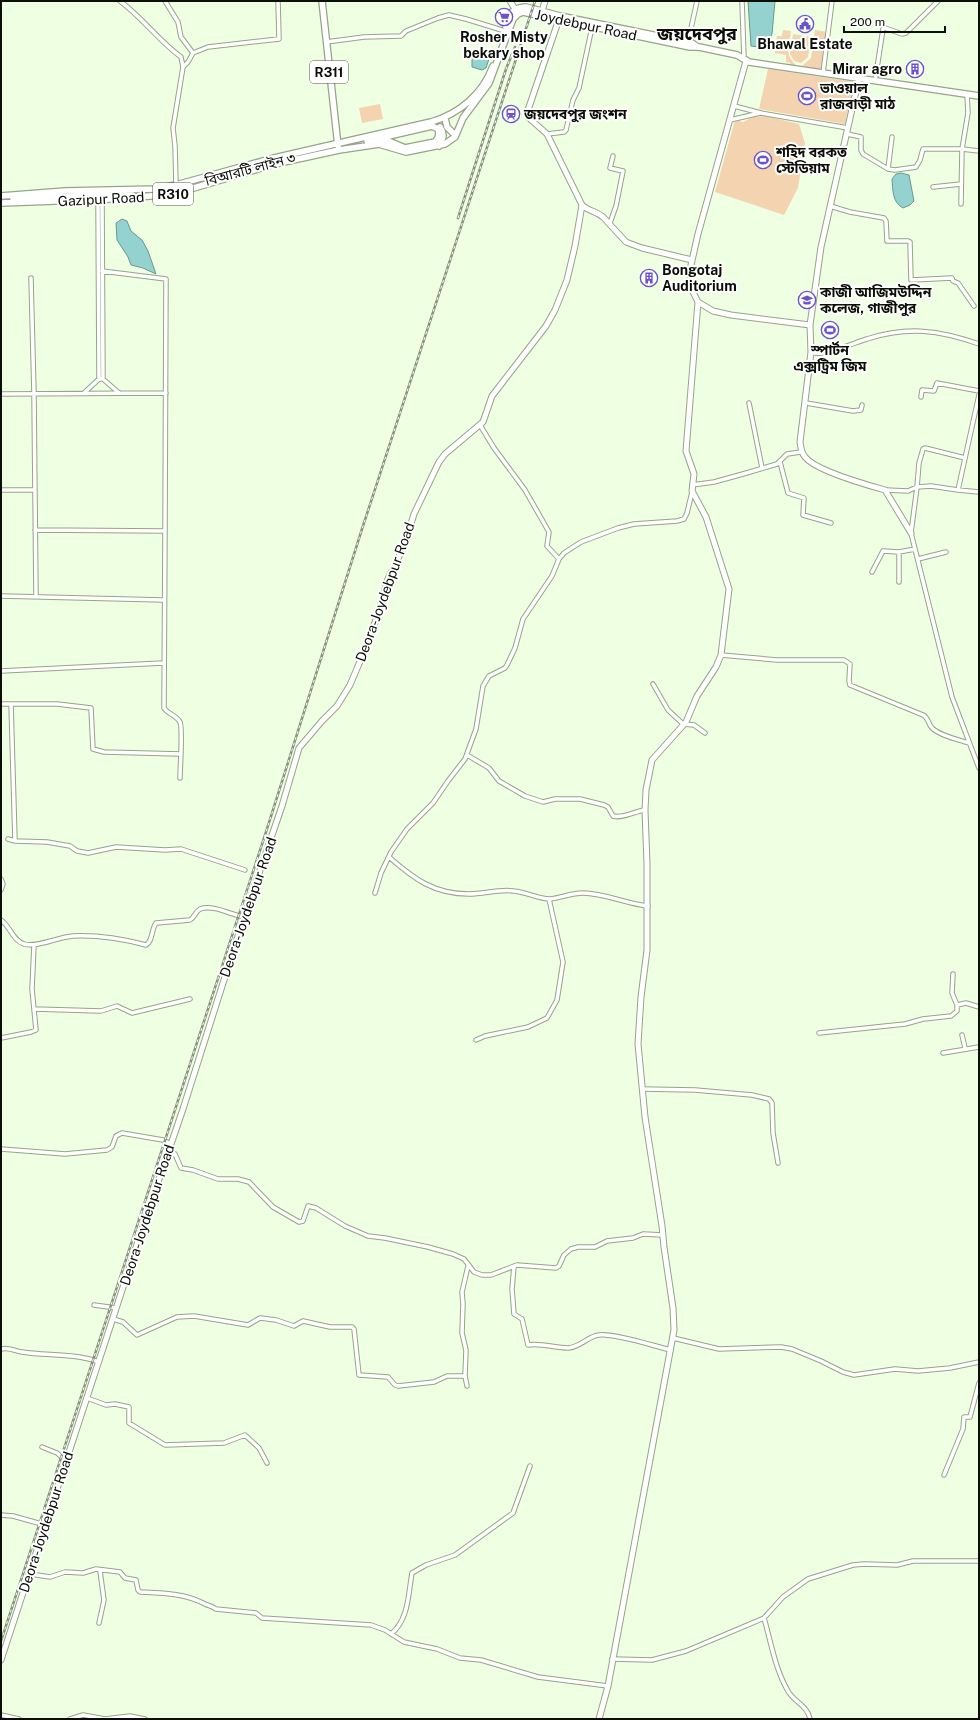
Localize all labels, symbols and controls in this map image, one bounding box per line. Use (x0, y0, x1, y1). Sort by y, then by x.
street label: Joydebpur Road (534, 6, 638, 44)
supermarket icon: Rosher Misty bekary shop (494, 7, 514, 27)
scale bar (844, 8, 945, 34)
public building icon: Bhawal Estate (795, 14, 815, 34)
text: 200 m (850, 15, 885, 29)
district label: জয়দেবপুর (656, 23, 738, 45)
place label: Rosher Misty bekary shop (460, 29, 548, 61)
place label: Bhawal Estate (757, 36, 853, 52)
building icon: Mirar agro (905, 59, 925, 79)
road number: R311 (310, 61, 348, 83)
place label: Mirar agro (832, 61, 902, 77)
place label: ভাওয়াল রাজবাড়ী মাঠ (819, 80, 896, 112)
sports icon: ভাওয়াল রাজবাড়ী মাঠ (797, 86, 817, 106)
station icon: জয়দেবপুর জংশন (501, 104, 521, 124)
place label: জয়দেবপুর জংশন (523, 106, 627, 123)
place label: শহিদ বরকত স্টেডিয়াম (775, 144, 847, 176)
street label: বিআরটি লাইন ৩ (202, 149, 297, 189)
sports icon: শহিদ বরকত স্টেডিয়াম (753, 150, 773, 170)
road number: R310 (153, 183, 193, 205)
street label: Gazipur Road (57, 189, 145, 209)
place label: Bongotaj Auditorium (662, 262, 737, 294)
building icon: Bongotaj Auditorium (639, 268, 659, 288)
place label: কাজী আজিমউদ্দিন কলেজ, গাজীপুর (819, 284, 932, 317)
school or university icon: কাজী আজিমউদ্দিন কলেজ, গাজীপুর (797, 290, 817, 310)
sports icon: স্পার্টন এক্সট্রিম জিম (820, 320, 840, 340)
place label: স্পার্টন এক্সট্রিম জিম (793, 340, 867, 374)
street label: Deora-Joydebpur Road (352, 520, 418, 664)
street label: Deora-Joydebpur Road (216, 835, 280, 979)
street label: Deora-Joydebpur Road (117, 1143, 177, 1287)
street label: Deora-Joydebpur Road (16, 1450, 76, 1594)

